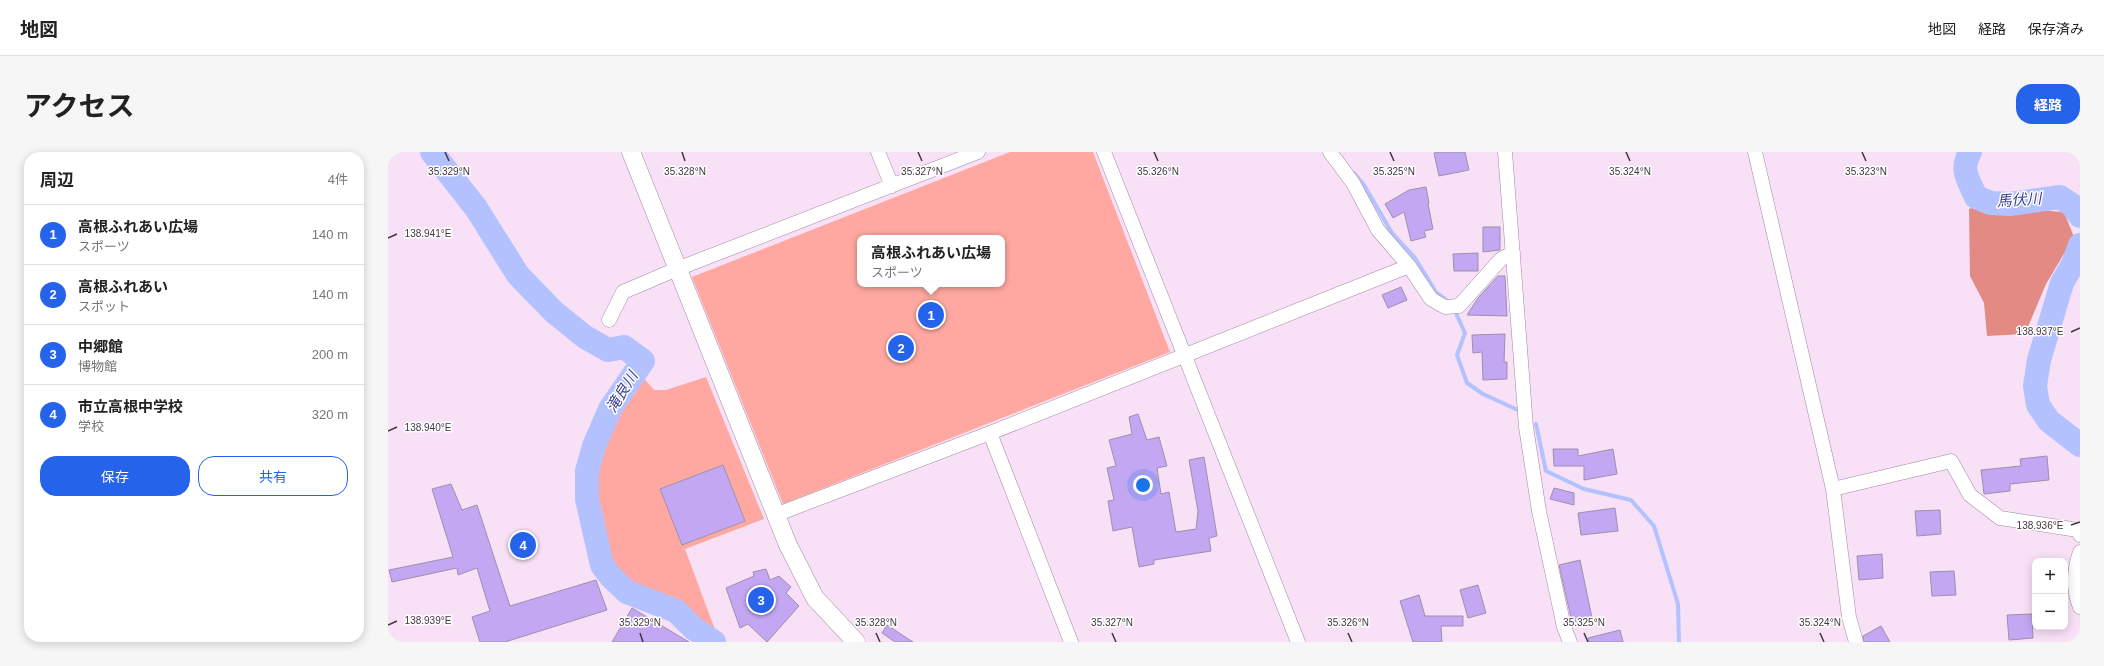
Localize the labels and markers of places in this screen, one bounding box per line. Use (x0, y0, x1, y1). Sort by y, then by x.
pin: 1 (918, 300, 944, 330)
pin: 2 (888, 333, 914, 363)
pin: 4 (510, 530, 536, 560)
pin: 3 (748, 585, 774, 615)

